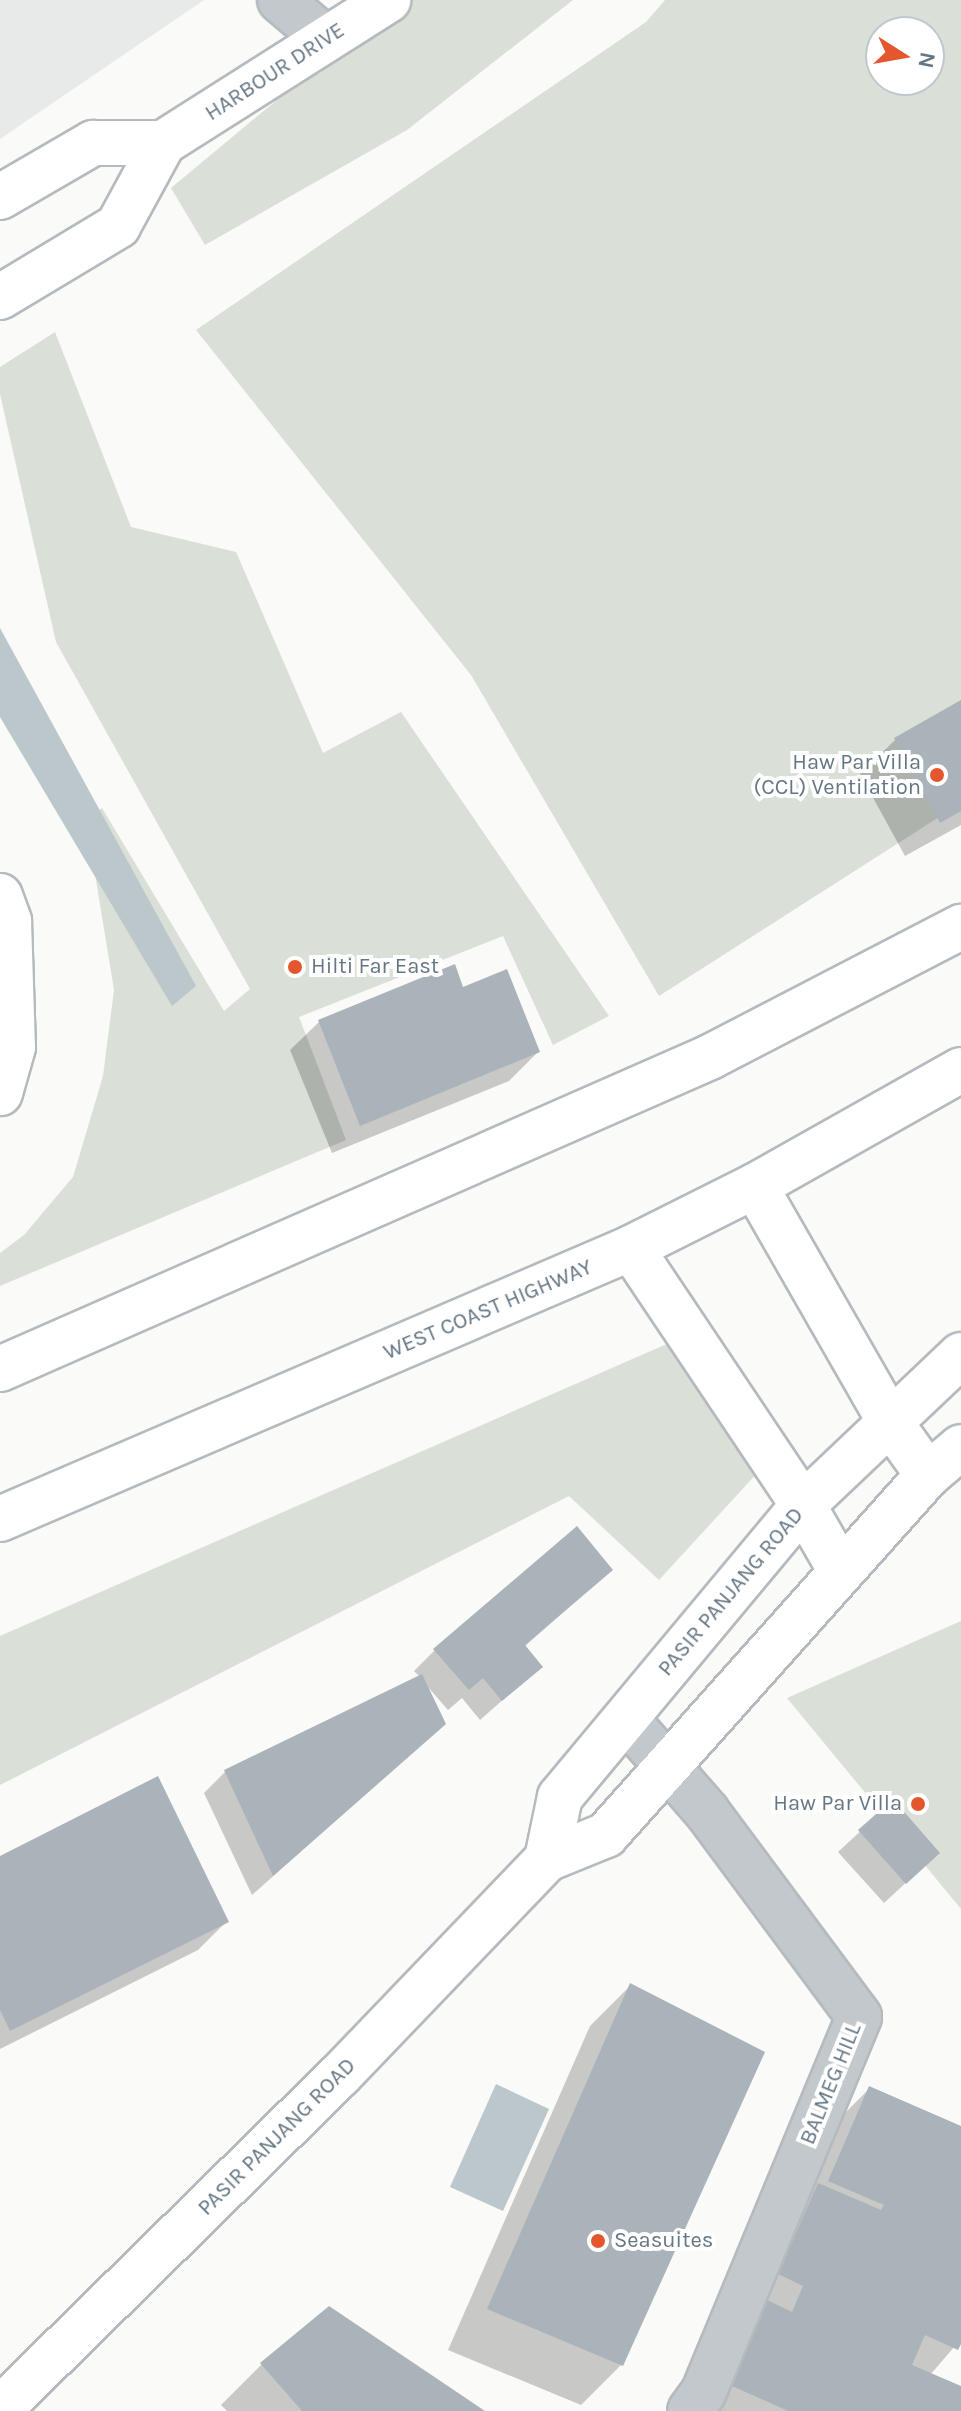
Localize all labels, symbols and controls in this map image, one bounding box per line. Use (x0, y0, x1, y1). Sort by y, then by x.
north arrow (865, 16, 945, 96)
street label: HARBOUR DRIVE (200, 17, 350, 127)
text: N (912, 50, 941, 70)
place label: Haw Par Villa (CCL) Ventilation (753, 749, 921, 800)
marker: Haw Par Villa (CCL) Ventilation (928, 766, 946, 784)
place label: Hilti Far East (311, 954, 439, 980)
marker: Hilti Far East (286, 958, 304, 976)
street label: WEST COAST HIGHWAY (380, 1254, 596, 1366)
street label: PASIR PANJANG ROAD (653, 1502, 809, 1682)
place label: Haw Par Villa (773, 1791, 902, 1817)
marker: Haw Par Villa (909, 1795, 927, 1813)
street label: BALMEG HILL (795, 2020, 867, 2148)
street label: PASIR PANJANG ROAD (193, 2053, 361, 2221)
place label: Seasuites (614, 2228, 713, 2254)
marker: Seasuites (589, 2232, 607, 2250)

